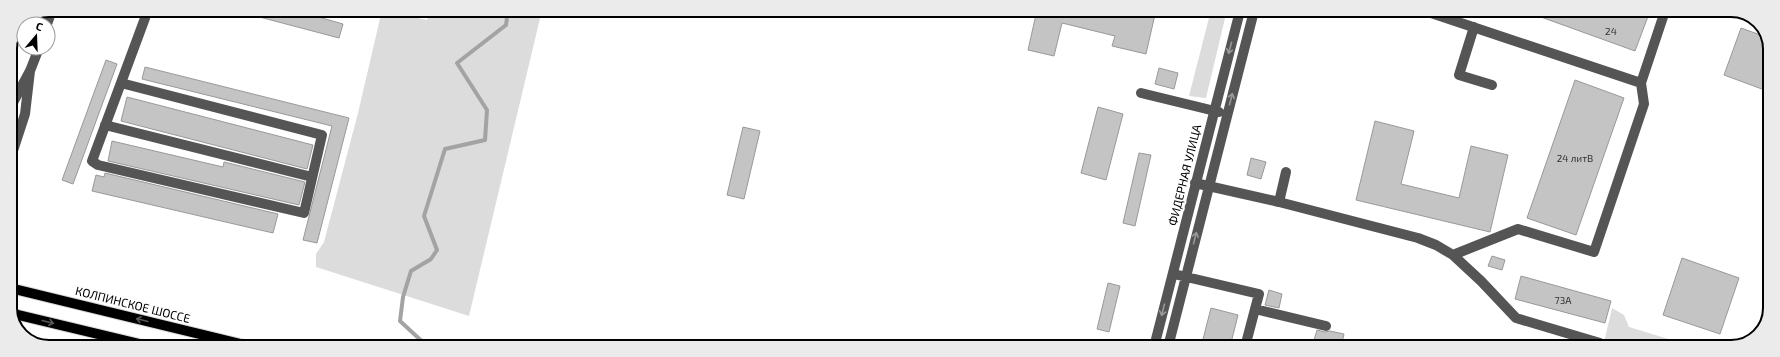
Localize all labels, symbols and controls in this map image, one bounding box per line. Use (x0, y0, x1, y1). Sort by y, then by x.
north arrow (16, 16, 56, 56)
text: С (34, 19, 45, 33)
house number: 24 (1605, 25, 1617, 37)
one-way arrow (1226, 41, 1234, 54)
one-way arrow (1227, 93, 1235, 106)
street label: ФИДЕРНАЯ УЛИЦА (1165, 122, 1203, 227)
house number: 24 литВ (1557, 152, 1593, 164)
one-way arrow (1192, 232, 1199, 245)
street label: КОЛПИНСКОЕ ШОССЕ (74, 283, 192, 325)
house number: 73А (1555, 294, 1572, 306)
one-way arrow (1159, 303, 1167, 316)
one-way arrow (136, 316, 149, 323)
one-way arrow (42, 319, 55, 326)

